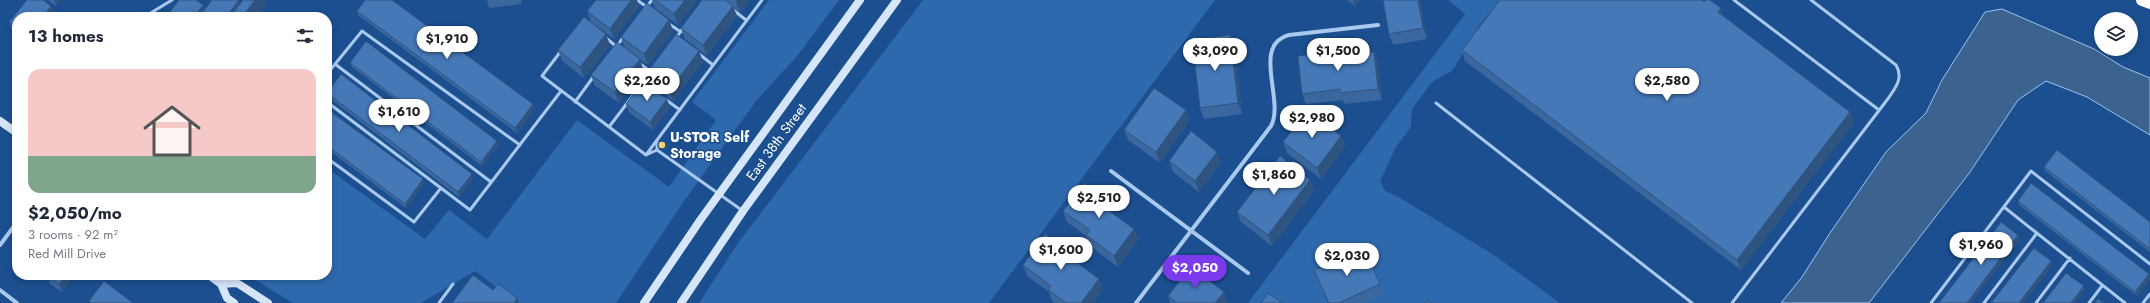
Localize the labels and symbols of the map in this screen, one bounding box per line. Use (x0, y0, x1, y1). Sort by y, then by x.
pin: $1,910 (414, 26, 480, 60)
pin: $3,090 (1182, 38, 1248, 72)
pin: $1,500 (1305, 38, 1371, 72)
pin: $2,260 (614, 68, 680, 102)
pin: $2,580 (1634, 68, 1700, 102)
pin: $1,610 (366, 99, 432, 133)
street label: East 38th Street (741, 99, 811, 185)
pin: $2,980 (1279, 105, 1345, 139)
place label: U-STOR Self Storage (670, 127, 750, 163)
marker: U-STOR Self Storage (657, 140, 667, 150)
pin: $1,860 (1241, 162, 1307, 196)
pin: $2,510 (1066, 185, 1132, 219)
pin: $1,960 (1948, 232, 2014, 266)
pin: $1,600 (1028, 237, 1094, 271)
pin: $2,030 (1314, 243, 1380, 277)
pin: $2,050 (1162, 255, 1228, 289)

